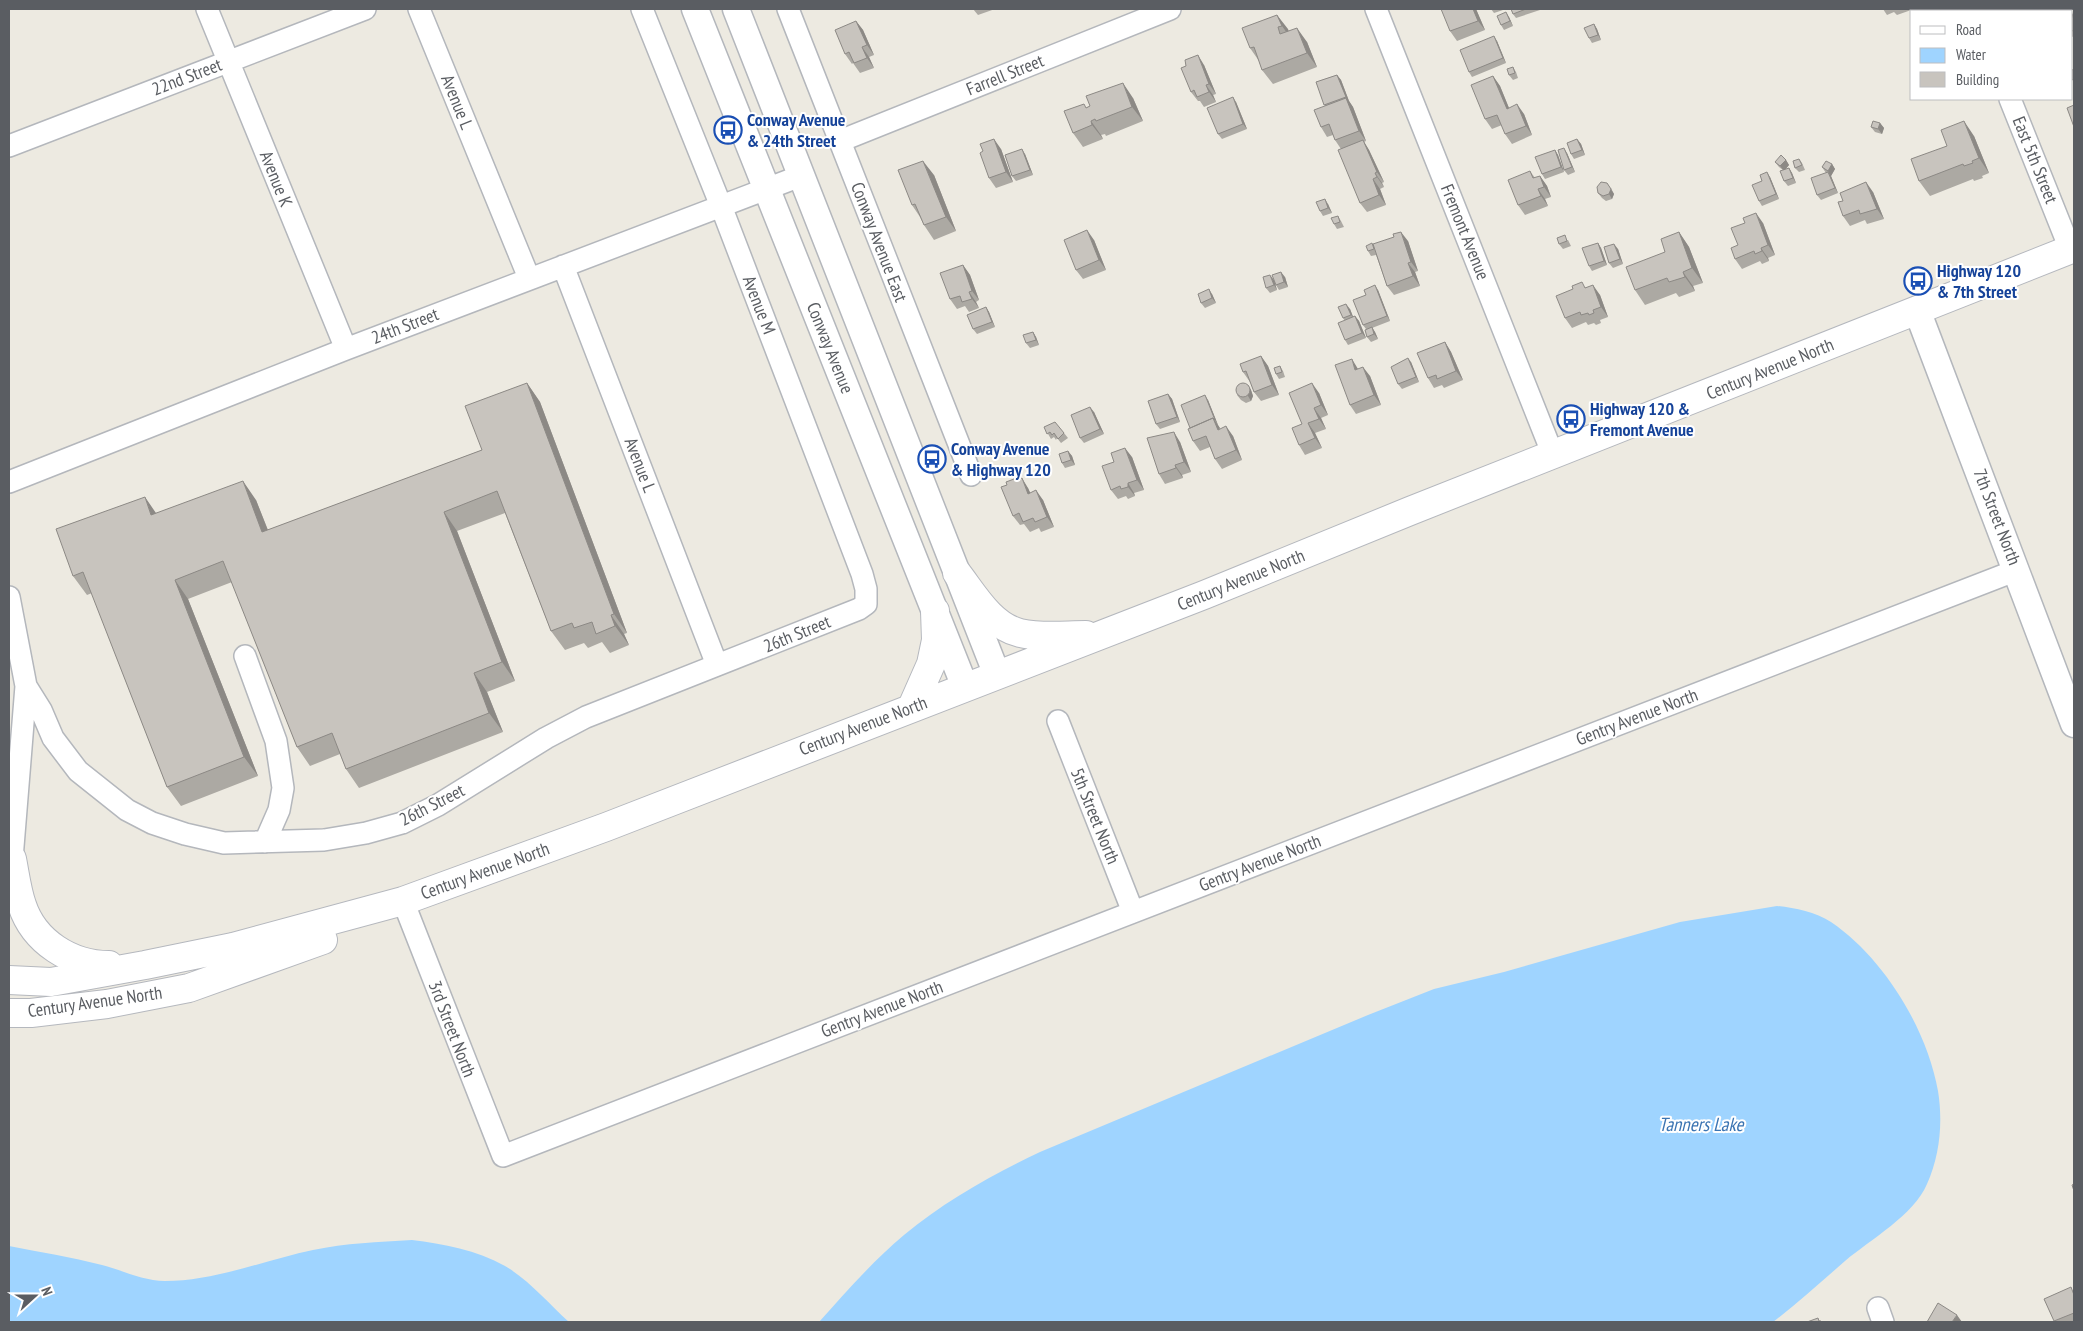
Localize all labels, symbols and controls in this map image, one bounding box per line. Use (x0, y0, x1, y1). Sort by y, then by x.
legend (1910, 10, 2073, 100)
text: Road (1956, 20, 1982, 39)
text: Water (1956, 45, 1987, 64)
street label: Farrell Street (963, 49, 1047, 100)
street label: 22nd Street (149, 53, 225, 100)
text: Building (1956, 70, 1999, 89)
street label: Avenue L (436, 71, 479, 133)
place label: Conway Avenue & 24th Street (747, 108, 846, 152)
street label: East 5th Street (2008, 113, 2063, 207)
bus stop icon: Conway Avenue & 24th Street (713, 115, 743, 145)
street label: Avenue K (255, 148, 298, 210)
street label: Conway Avenue East (846, 179, 913, 305)
street label: Fremont Avenue (1436, 181, 1495, 283)
place label: Highway 120 & 7th Street (1937, 259, 2021, 303)
bus stop icon: Highway 120 & 7th Street (1903, 266, 1933, 296)
street label: Avenue M (738, 272, 781, 337)
street label: Conway Avenue (802, 299, 859, 397)
street label: 24th Street (368, 302, 442, 349)
street label: Century Avenue North (1703, 333, 1837, 405)
place label: Highway 120 & Fremont Avenue (1590, 397, 1694, 441)
bus stop icon: Highway 120 & Fremont Avenue (1556, 404, 1586, 434)
street label: Avenue L (620, 434, 662, 496)
place label: Conway Avenue & Highway 120 (951, 437, 1051, 481)
bus stop icon: Conway Avenue & Highway 120 (917, 444, 947, 474)
street label: 7th Street North (1969, 465, 2026, 568)
street label: Century Avenue North (1174, 544, 1308, 616)
street label: 26th Street (760, 610, 834, 657)
street label: Gentry Avenue North (1573, 683, 1701, 750)
street label: Century Avenue North (796, 691, 930, 761)
street label: 5th Street North (1066, 764, 1125, 867)
street label: 26th Street (395, 778, 468, 831)
street label: Gentry Avenue North (1196, 829, 1324, 896)
street label: Century Avenue North (417, 837, 552, 904)
street label: Gentry Avenue North (818, 975, 946, 1042)
street label: 3rd Street North (424, 977, 481, 1080)
street label: Century Avenue North (26, 981, 164, 1022)
water label: Tanners Lake (1659, 1112, 1745, 1136)
north arrow (10, 1271, 60, 1321)
text: N (37, 1285, 57, 1298)

